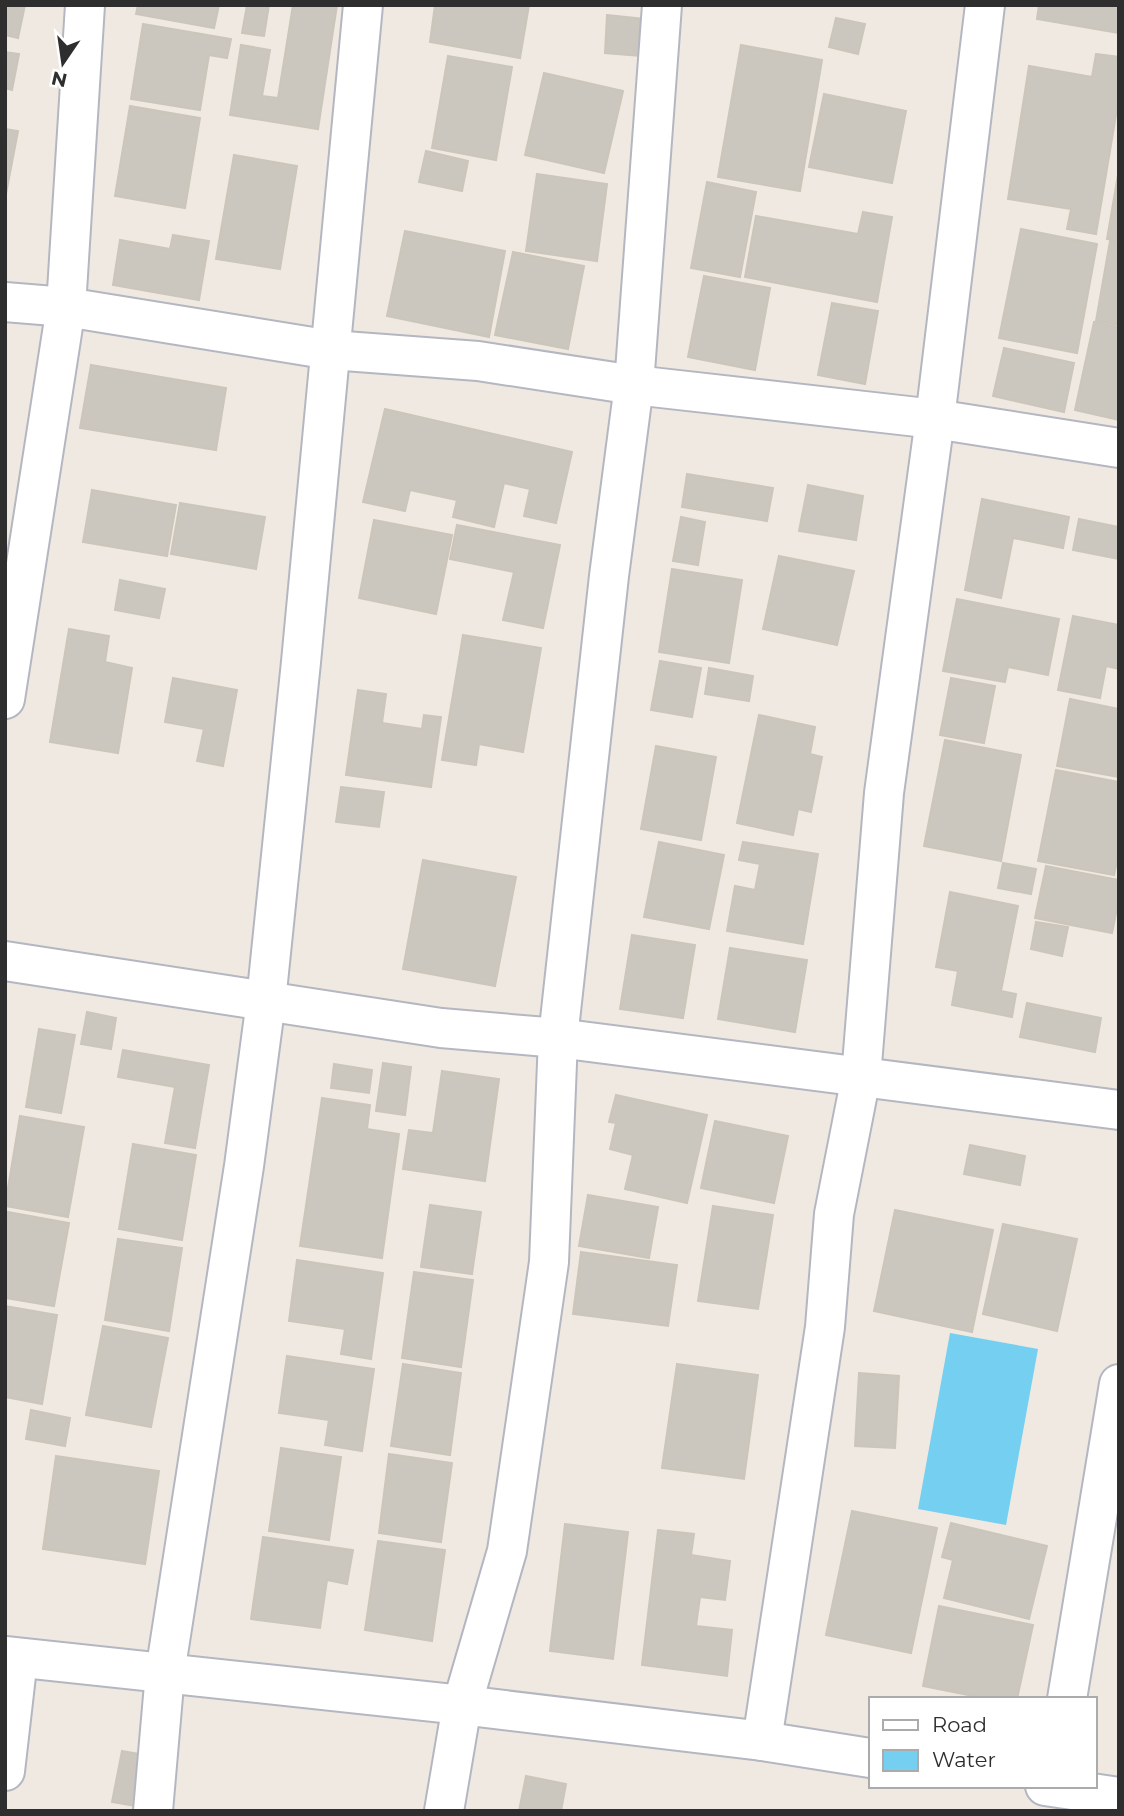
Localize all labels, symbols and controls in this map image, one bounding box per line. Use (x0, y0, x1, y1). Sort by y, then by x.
north arrow (28, 28, 98, 98)
text: N (49, 66, 69, 92)
legend (869, 1697, 1096, 1788)
text: Road (932, 1712, 987, 1737)
text: Water (932, 1747, 996, 1772)

